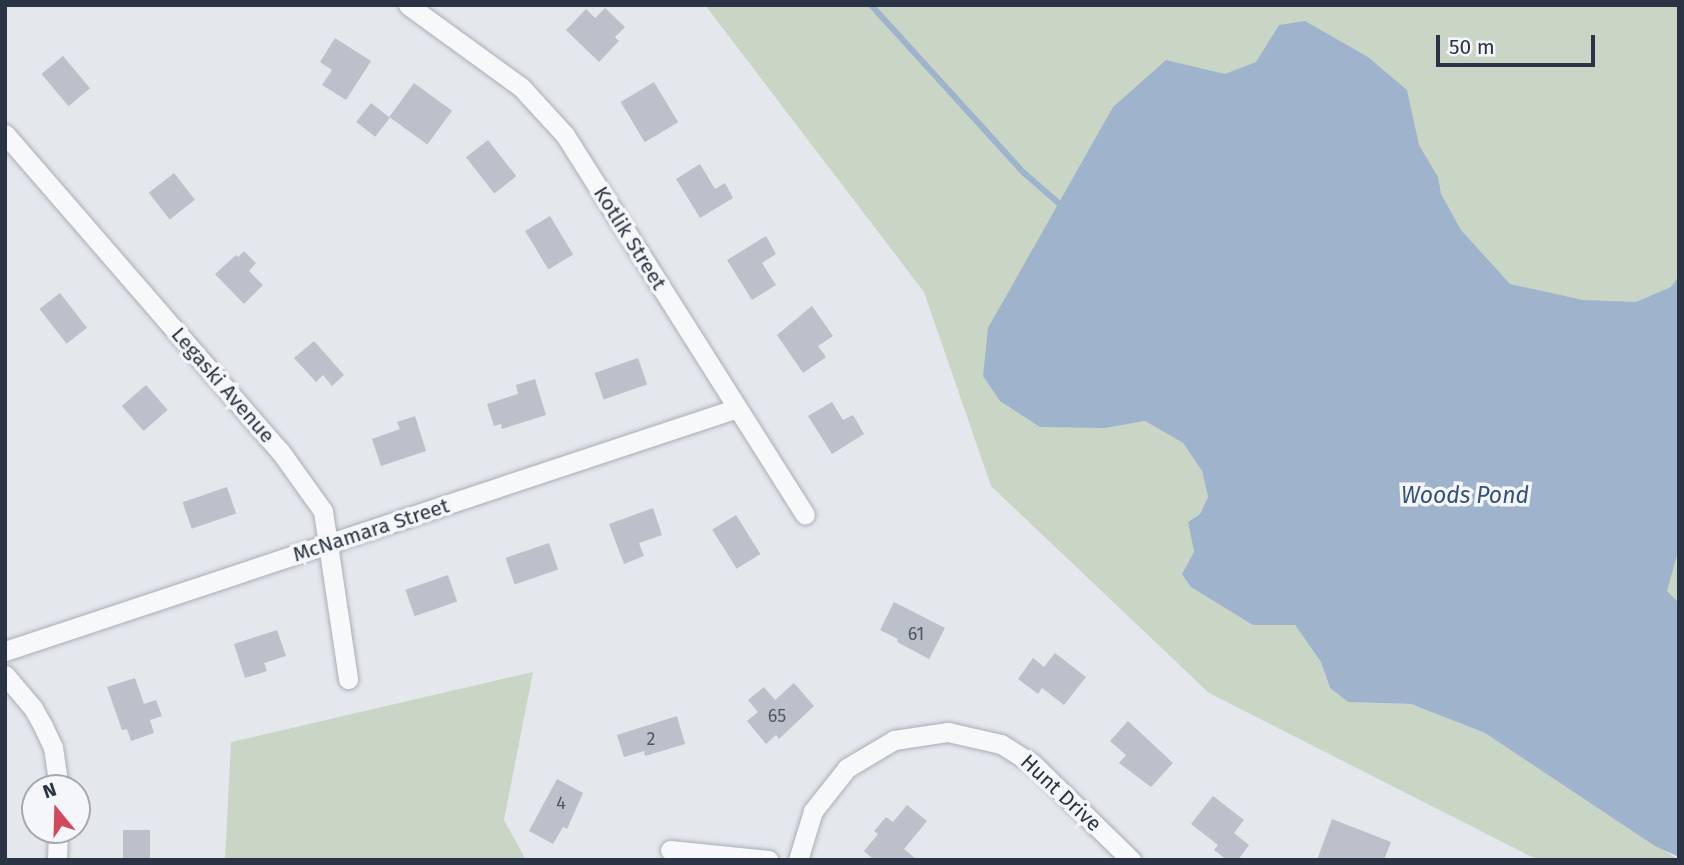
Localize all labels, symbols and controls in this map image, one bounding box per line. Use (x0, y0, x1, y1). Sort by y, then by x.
scale bar (1439, 21, 1598, 65)
text: 50 m (1449, 34, 1495, 60)
street label: Kotlik Street (588, 182, 672, 294)
street label: Legaski Avenue (166, 322, 280, 448)
water label: Woods Pond (1401, 481, 1529, 509)
street label: McNamara Street (290, 493, 452, 567)
house number: 61 (908, 623, 924, 645)
house number: 65 (768, 705, 786, 727)
house number: 2 (647, 728, 655, 750)
street label: Hunt Drive (1015, 749, 1107, 837)
north arrow (21, 774, 91, 844)
text: N (40, 778, 59, 803)
house number: 4 (556, 792, 566, 814)

